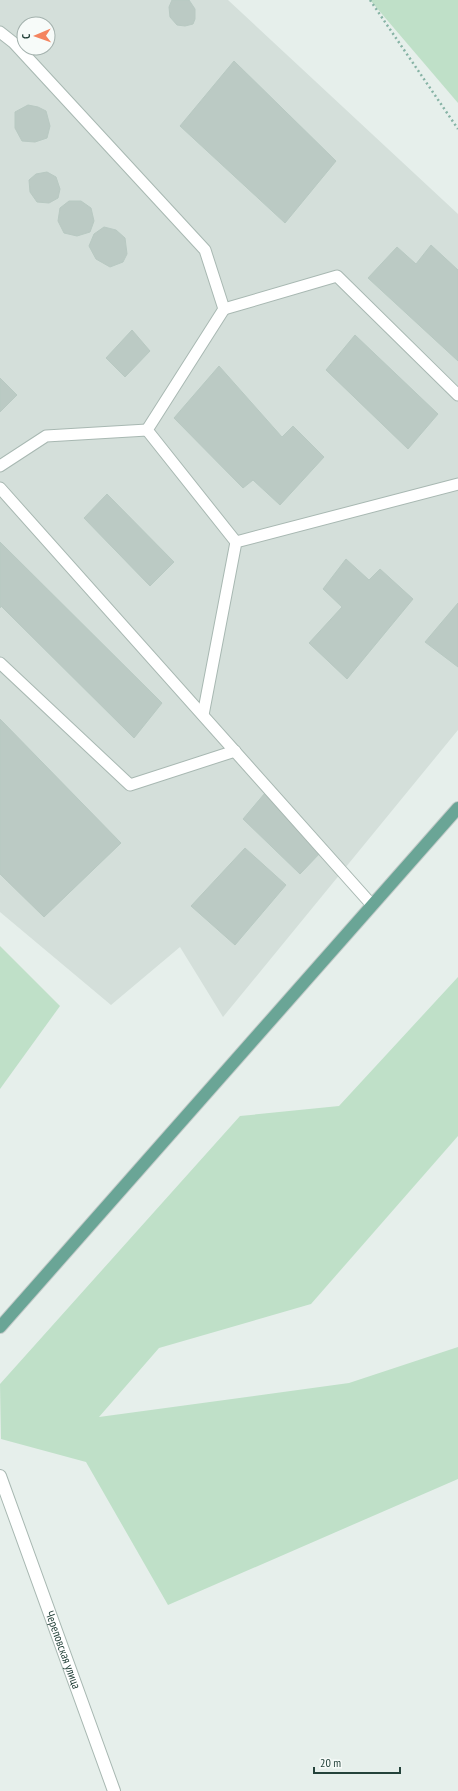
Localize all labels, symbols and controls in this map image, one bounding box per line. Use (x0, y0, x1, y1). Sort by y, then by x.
north arrow (16, 16, 56, 56)
text: С (19, 34, 33, 39)
street label: Череповская улица (42, 1609, 84, 1691)
scale bar (314, 1749, 400, 1775)
text: 20 m (320, 1755, 341, 1770)

